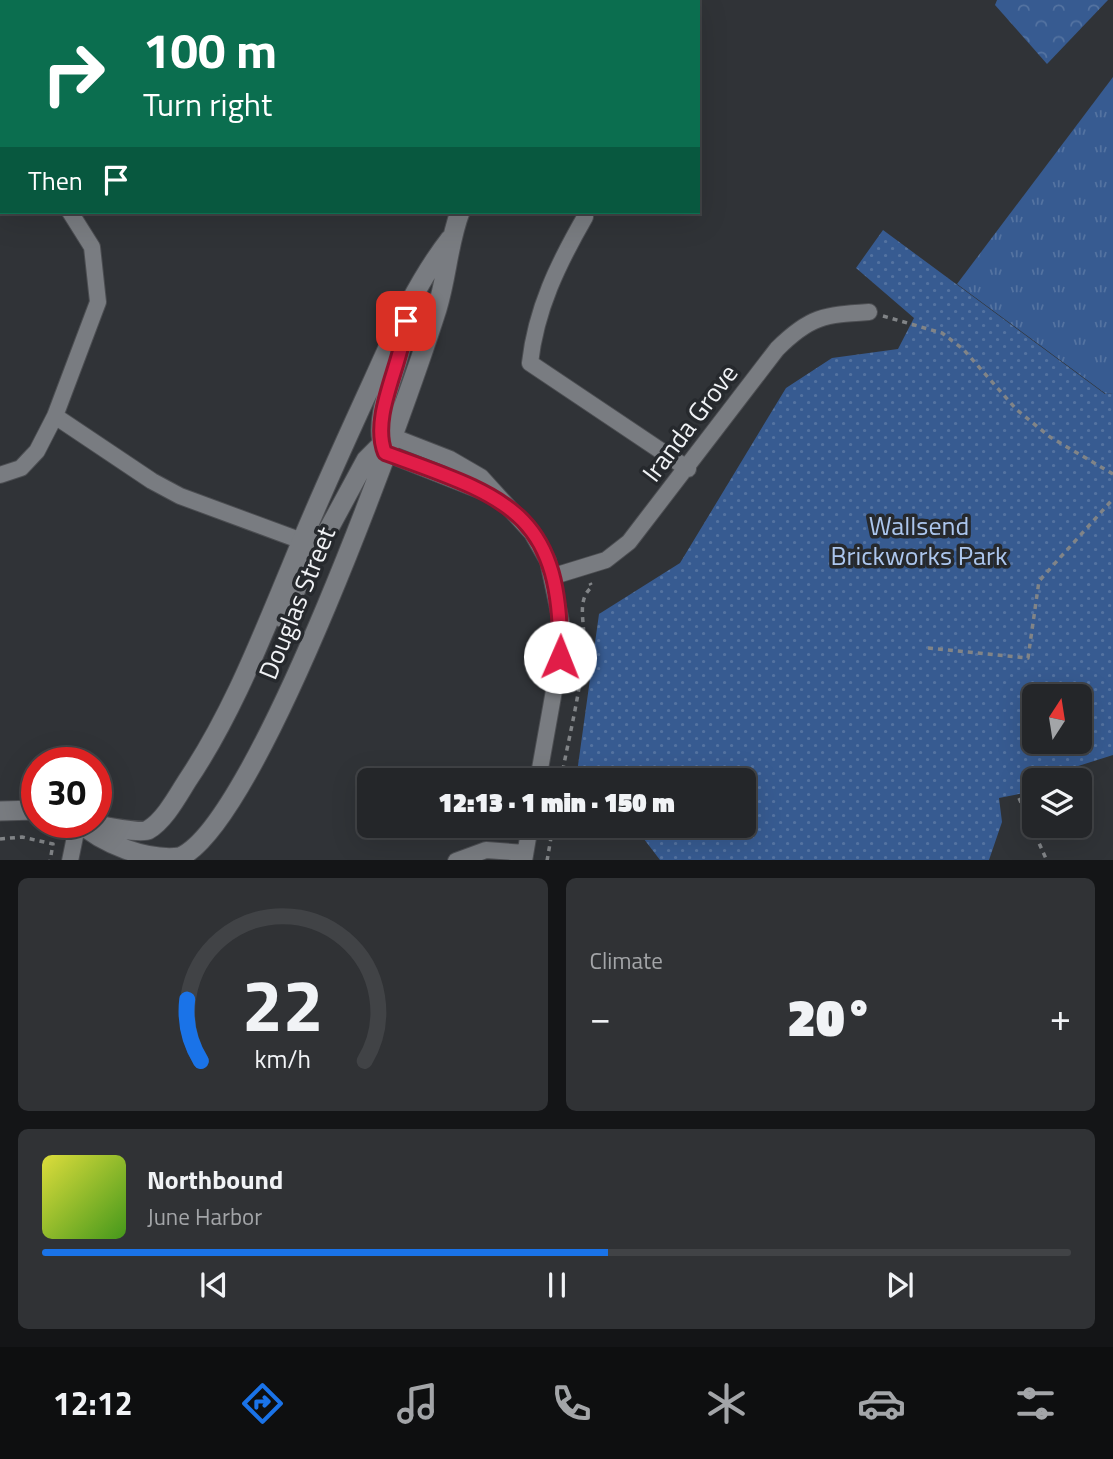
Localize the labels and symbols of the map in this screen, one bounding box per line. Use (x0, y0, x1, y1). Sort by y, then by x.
pin (376, 291, 436, 351)
street label: Iranda Grove (632, 356, 747, 490)
park label: Wallsend Brickworks Park (831, 506, 1007, 575)
street label: Douglas Street (248, 521, 345, 685)
position arrow (523, 620, 597, 694)
north arrow (1022, 684, 1092, 754)
speed limit sign: 30 (21, 747, 112, 838)

